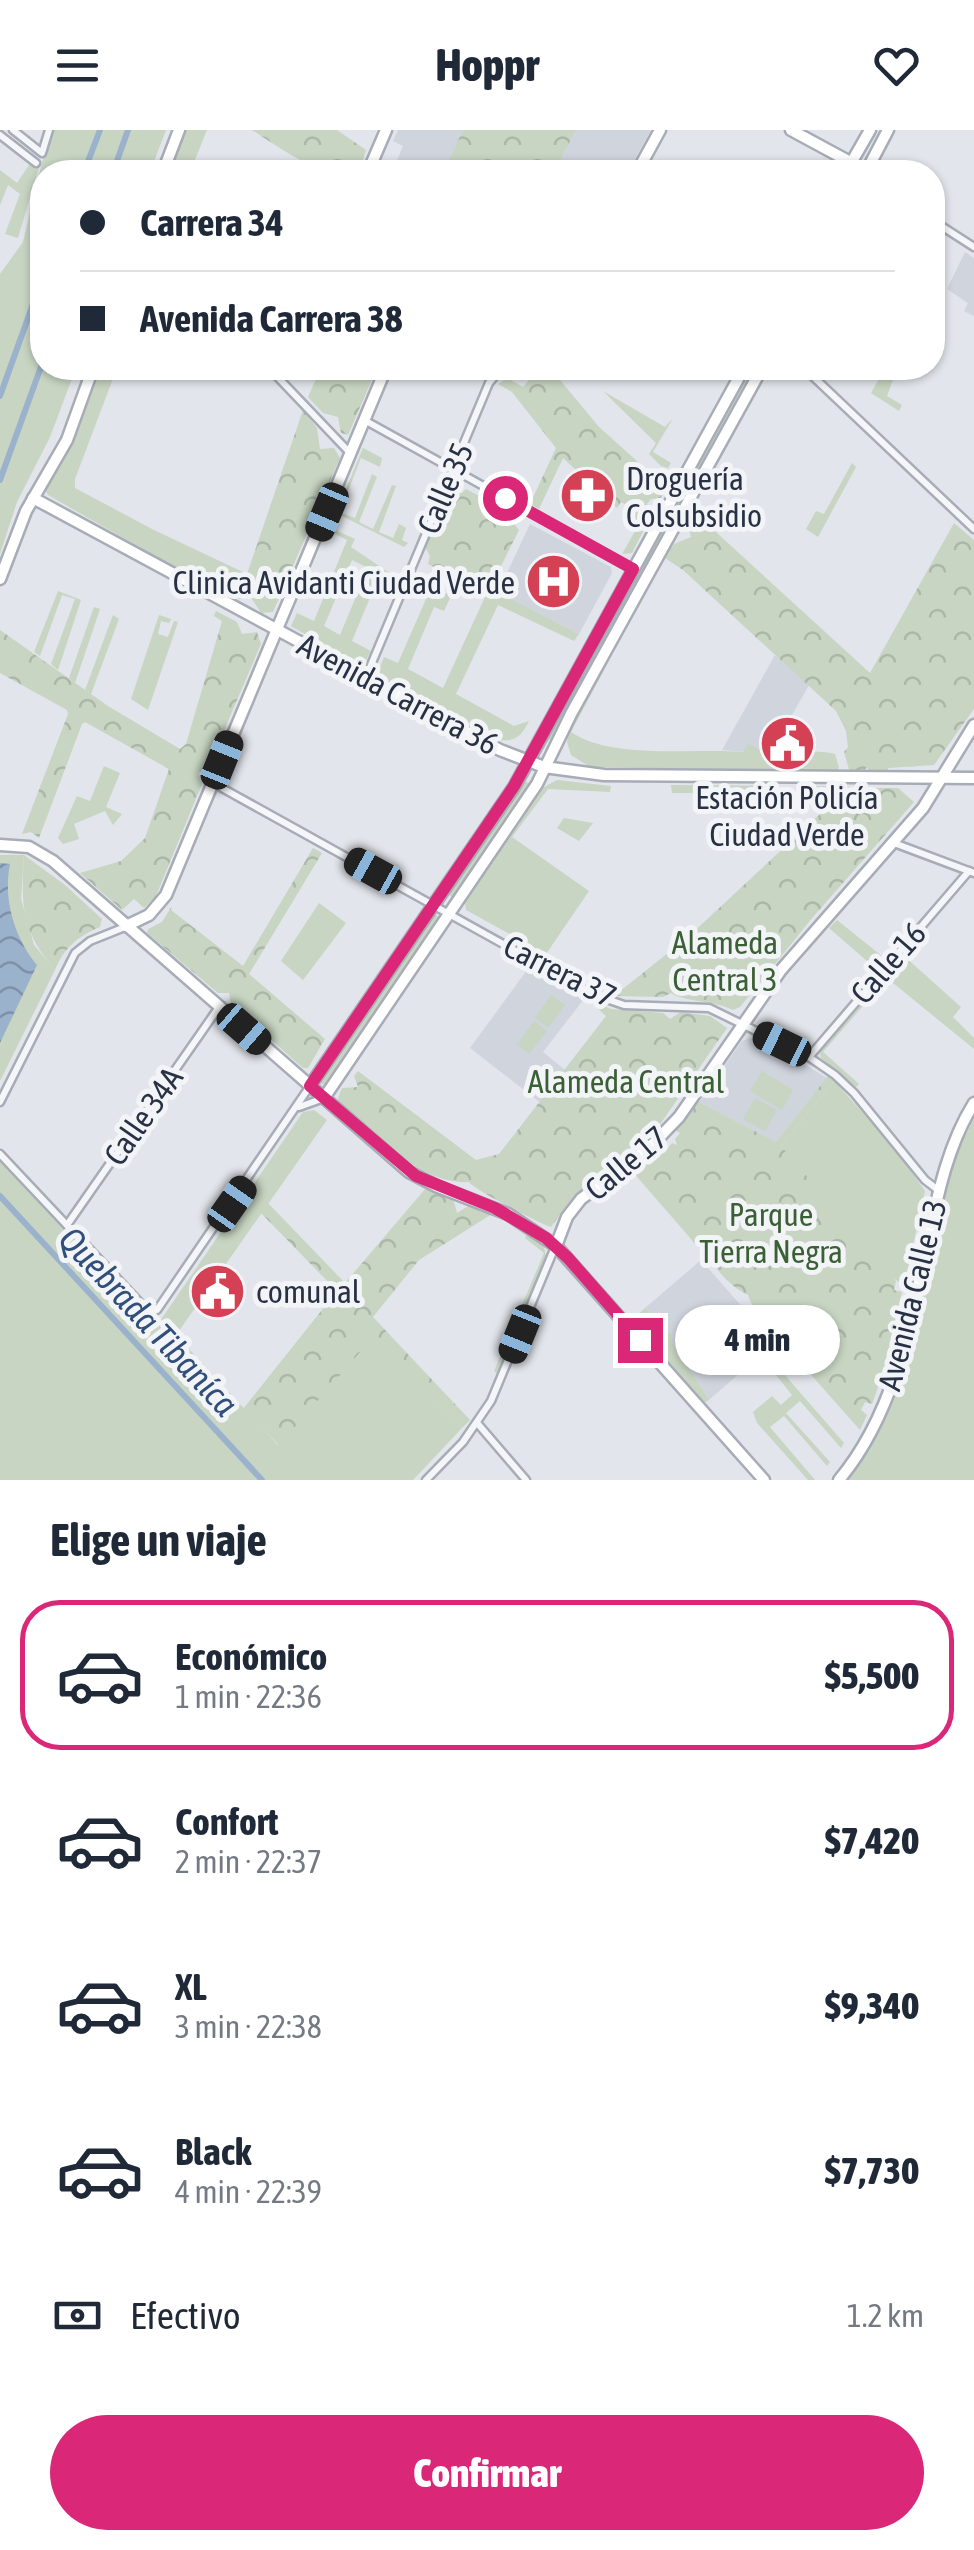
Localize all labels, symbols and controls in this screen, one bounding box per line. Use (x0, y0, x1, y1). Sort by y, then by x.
icon: menu (50, 38, 105, 93)
icon: heart (869, 38, 924, 93)
text: Hoppr (435, 39, 539, 91)
text: Carrera 34 (140, 201, 284, 244)
text: Avenida Carrera 38 (140, 297, 403, 340)
street label: Calle 35 (409, 437, 481, 539)
place label: Droguería Colsubsidio (626, 460, 762, 534)
pharmacy icon: Droguería Colsubsidio (557, 466, 617, 526)
route start (483, 476, 528, 521)
car (301, 479, 353, 545)
hospital icon: Clinica Avidanti Ciudad Verde (524, 552, 584, 612)
place label: Clinica Avidanti Ciudad Verde (173, 564, 515, 601)
street label: Avenida Carrera 36 (292, 626, 504, 762)
public building icon: Estación Policía Ciudad Verde (757, 713, 817, 773)
car (197, 727, 247, 793)
place label: Estación Policía Ciudad Verde (695, 779, 879, 853)
car (339, 843, 407, 899)
street label: Calle 16 (843, 915, 933, 1011)
park label: Alameda Central 3 (672, 924, 778, 998)
street label: Carrera 37 (498, 927, 622, 1015)
car (212, 998, 276, 1060)
car (748, 1017, 816, 1071)
street label: Calle 34A (96, 1060, 190, 1172)
park label: Alameda Central (528, 1063, 725, 1100)
street label: Calle 17 (578, 1118, 674, 1208)
car (203, 1171, 261, 1237)
park label: Parque Tierra Negra (699, 1196, 843, 1270)
street label: Avenida Calle 13 (870, 1196, 954, 1394)
water label: Quebrada Tibaníca (52, 1219, 246, 1423)
public building icon: comunal (187, 1261, 247, 1321)
place label: comunal (256, 1273, 361, 1310)
car (495, 1301, 545, 1367)
callout: 4 min (675, 1305, 840, 1375)
route end (618, 1318, 663, 1363)
text: 4 min (725, 1321, 790, 1358)
text: Elige un viaje (50, 1514, 267, 1566)
icon: car (55, 1630, 145, 1720)
text: Económico (175, 1635, 327, 1678)
text: $5,500 (825, 1654, 919, 1697)
text: 1 min · 22:36 (175, 1678, 322, 1715)
icon: car (55, 1795, 145, 1885)
text: Confort (175, 1800, 279, 1843)
text: $7,420 (825, 1819, 919, 1862)
text: 2 min · 22:37 (175, 1843, 322, 1880)
icon: car (55, 1960, 145, 2050)
text: XL (175, 1965, 207, 2008)
text: $9,340 (825, 1984, 919, 2027)
text: 3 min · 22:38 (175, 2008, 322, 2045)
icon: car (55, 2125, 145, 2215)
text: Black (175, 2130, 252, 2173)
text: $7,730 (825, 2149, 919, 2192)
text: 4 min · 22:39 (175, 2173, 322, 2210)
icon: cash (50, 2288, 105, 2343)
text: Efectivo (130, 2294, 241, 2337)
text: 1.2 km (847, 2297, 924, 2334)
button: Confirmar (50, 2415, 924, 2530)

